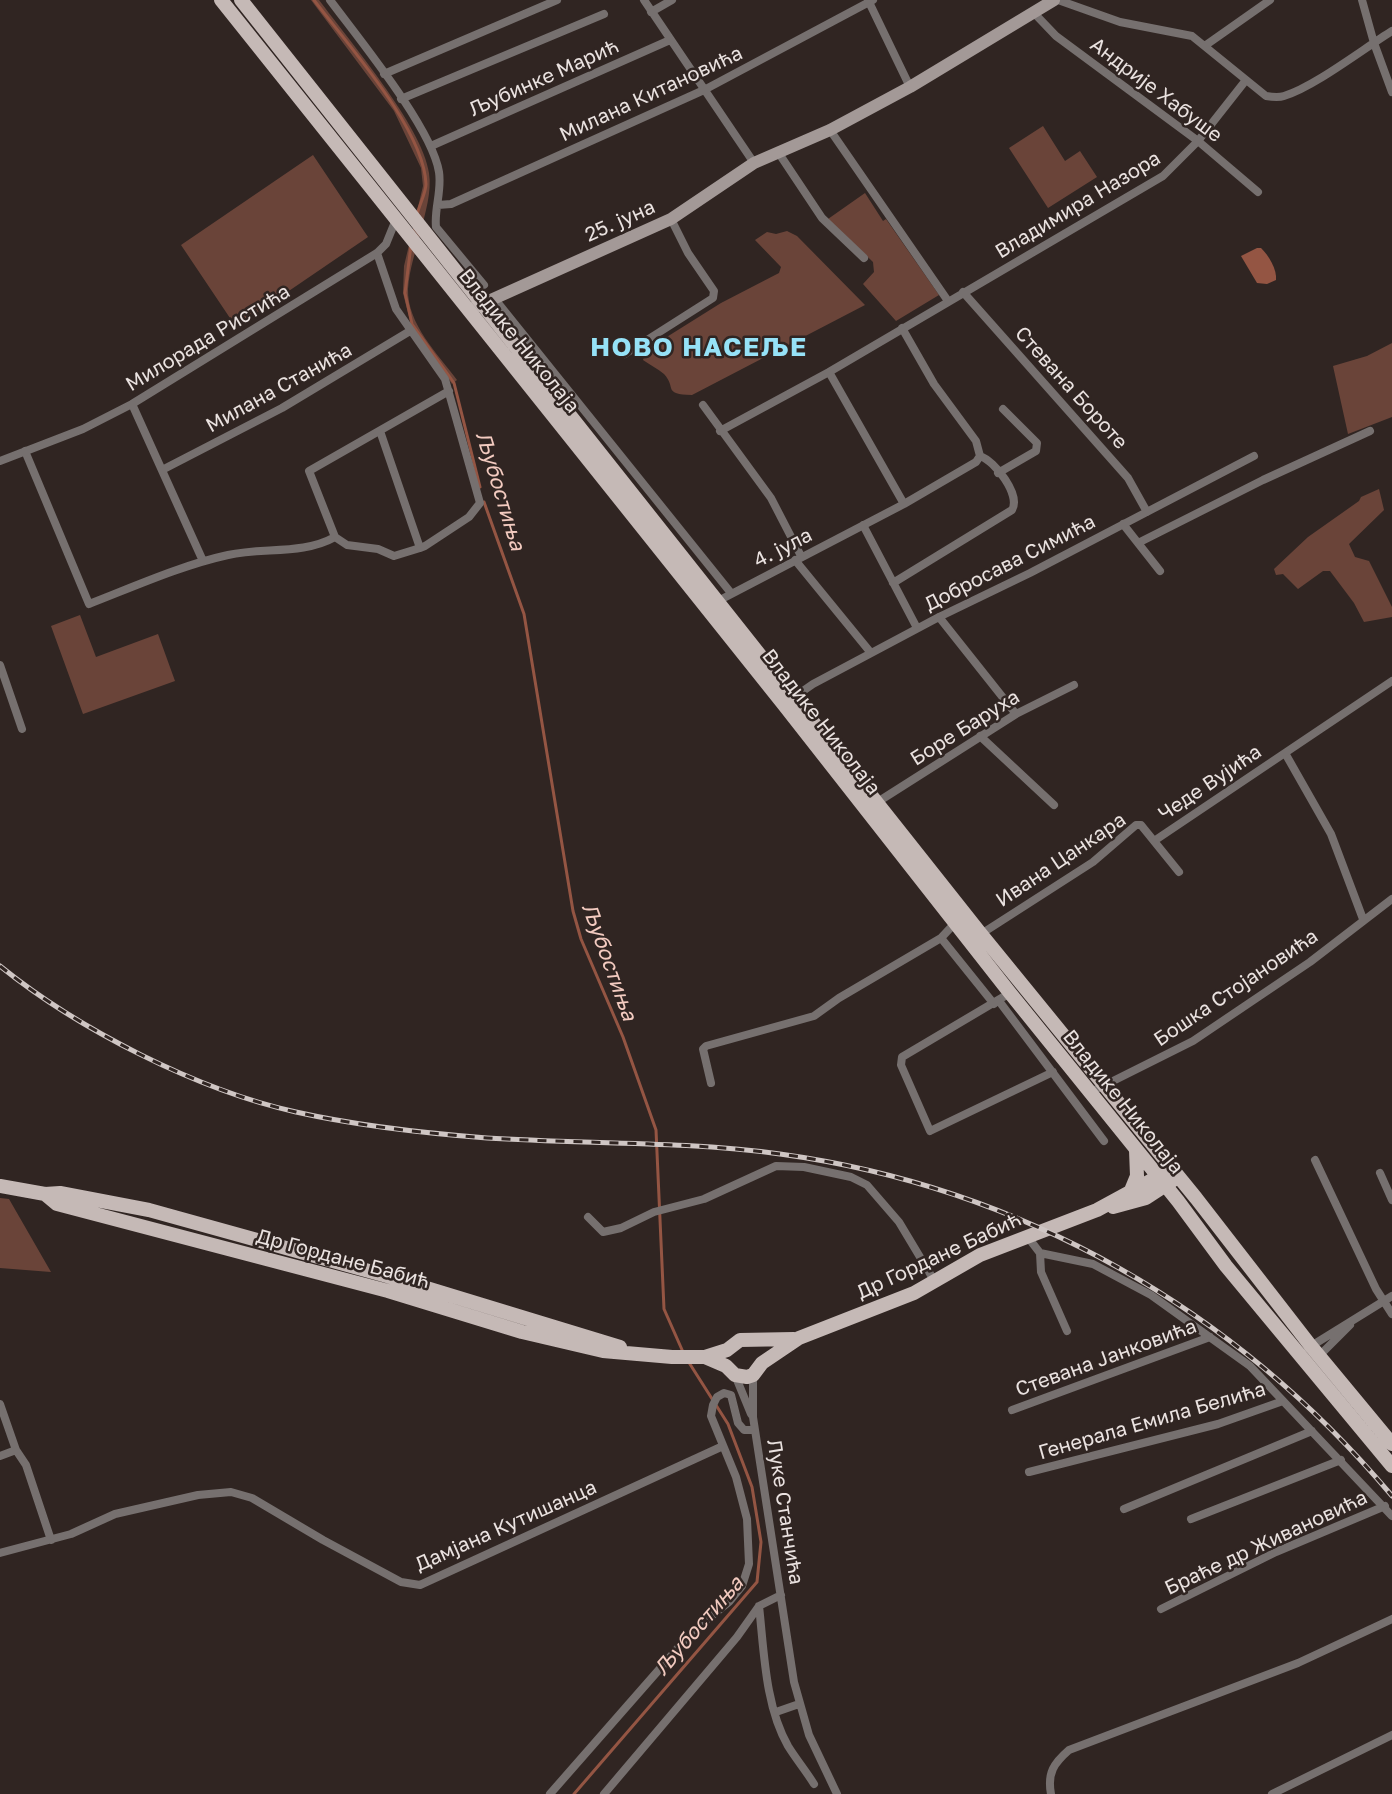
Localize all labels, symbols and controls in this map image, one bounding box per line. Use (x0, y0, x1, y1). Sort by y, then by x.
street label: Андрије Хабуше (1085, 33, 1227, 147)
street label: Љубинке Марић (466, 34, 622, 122)
street label: Милана Китановића (556, 41, 746, 147)
street label: Владимира Назора (991, 146, 1165, 264)
street label: 25. јуна (581, 195, 659, 247)
street label: Владике Николаја (454, 264, 584, 418)
street label: Милорада Ристића (122, 280, 294, 396)
street label: Стевана Бороте (1010, 322, 1132, 454)
district label: НОВО НАСЕЉЕ (590, 332, 808, 364)
street label: Милана Станића (202, 338, 356, 438)
water label: Љубостиња (470, 429, 530, 553)
street label: Добросава Симића (921, 510, 1099, 616)
street label: 4. јула (750, 523, 816, 573)
street label: Владике Николаја (757, 644, 885, 800)
street label: Боре Баруха (906, 685, 1024, 771)
street label: Чеде Вујића (1154, 740, 1266, 826)
street label: Ивана Цанкара (992, 808, 1130, 912)
water label: Љубостиња (576, 900, 642, 1024)
street label: Бошка Стојановића (1150, 924, 1322, 1052)
street label: Владике Николаја (1058, 1025, 1188, 1179)
street label: Др Гордане Бабић (853, 1207, 1025, 1305)
street label: Др Гордане Бабић (254, 1224, 432, 1294)
street label: Стевана Јанковића (1012, 1314, 1200, 1402)
street label: Генерала Емила Белића (1036, 1377, 1268, 1465)
street label: Луке Станчића (762, 1438, 808, 1586)
street label: Дамјана Кутишанца (412, 1475, 600, 1577)
street label: Браће др Живановића (1161, 1485, 1371, 1601)
water label: Љубостиња (649, 1571, 749, 1681)

